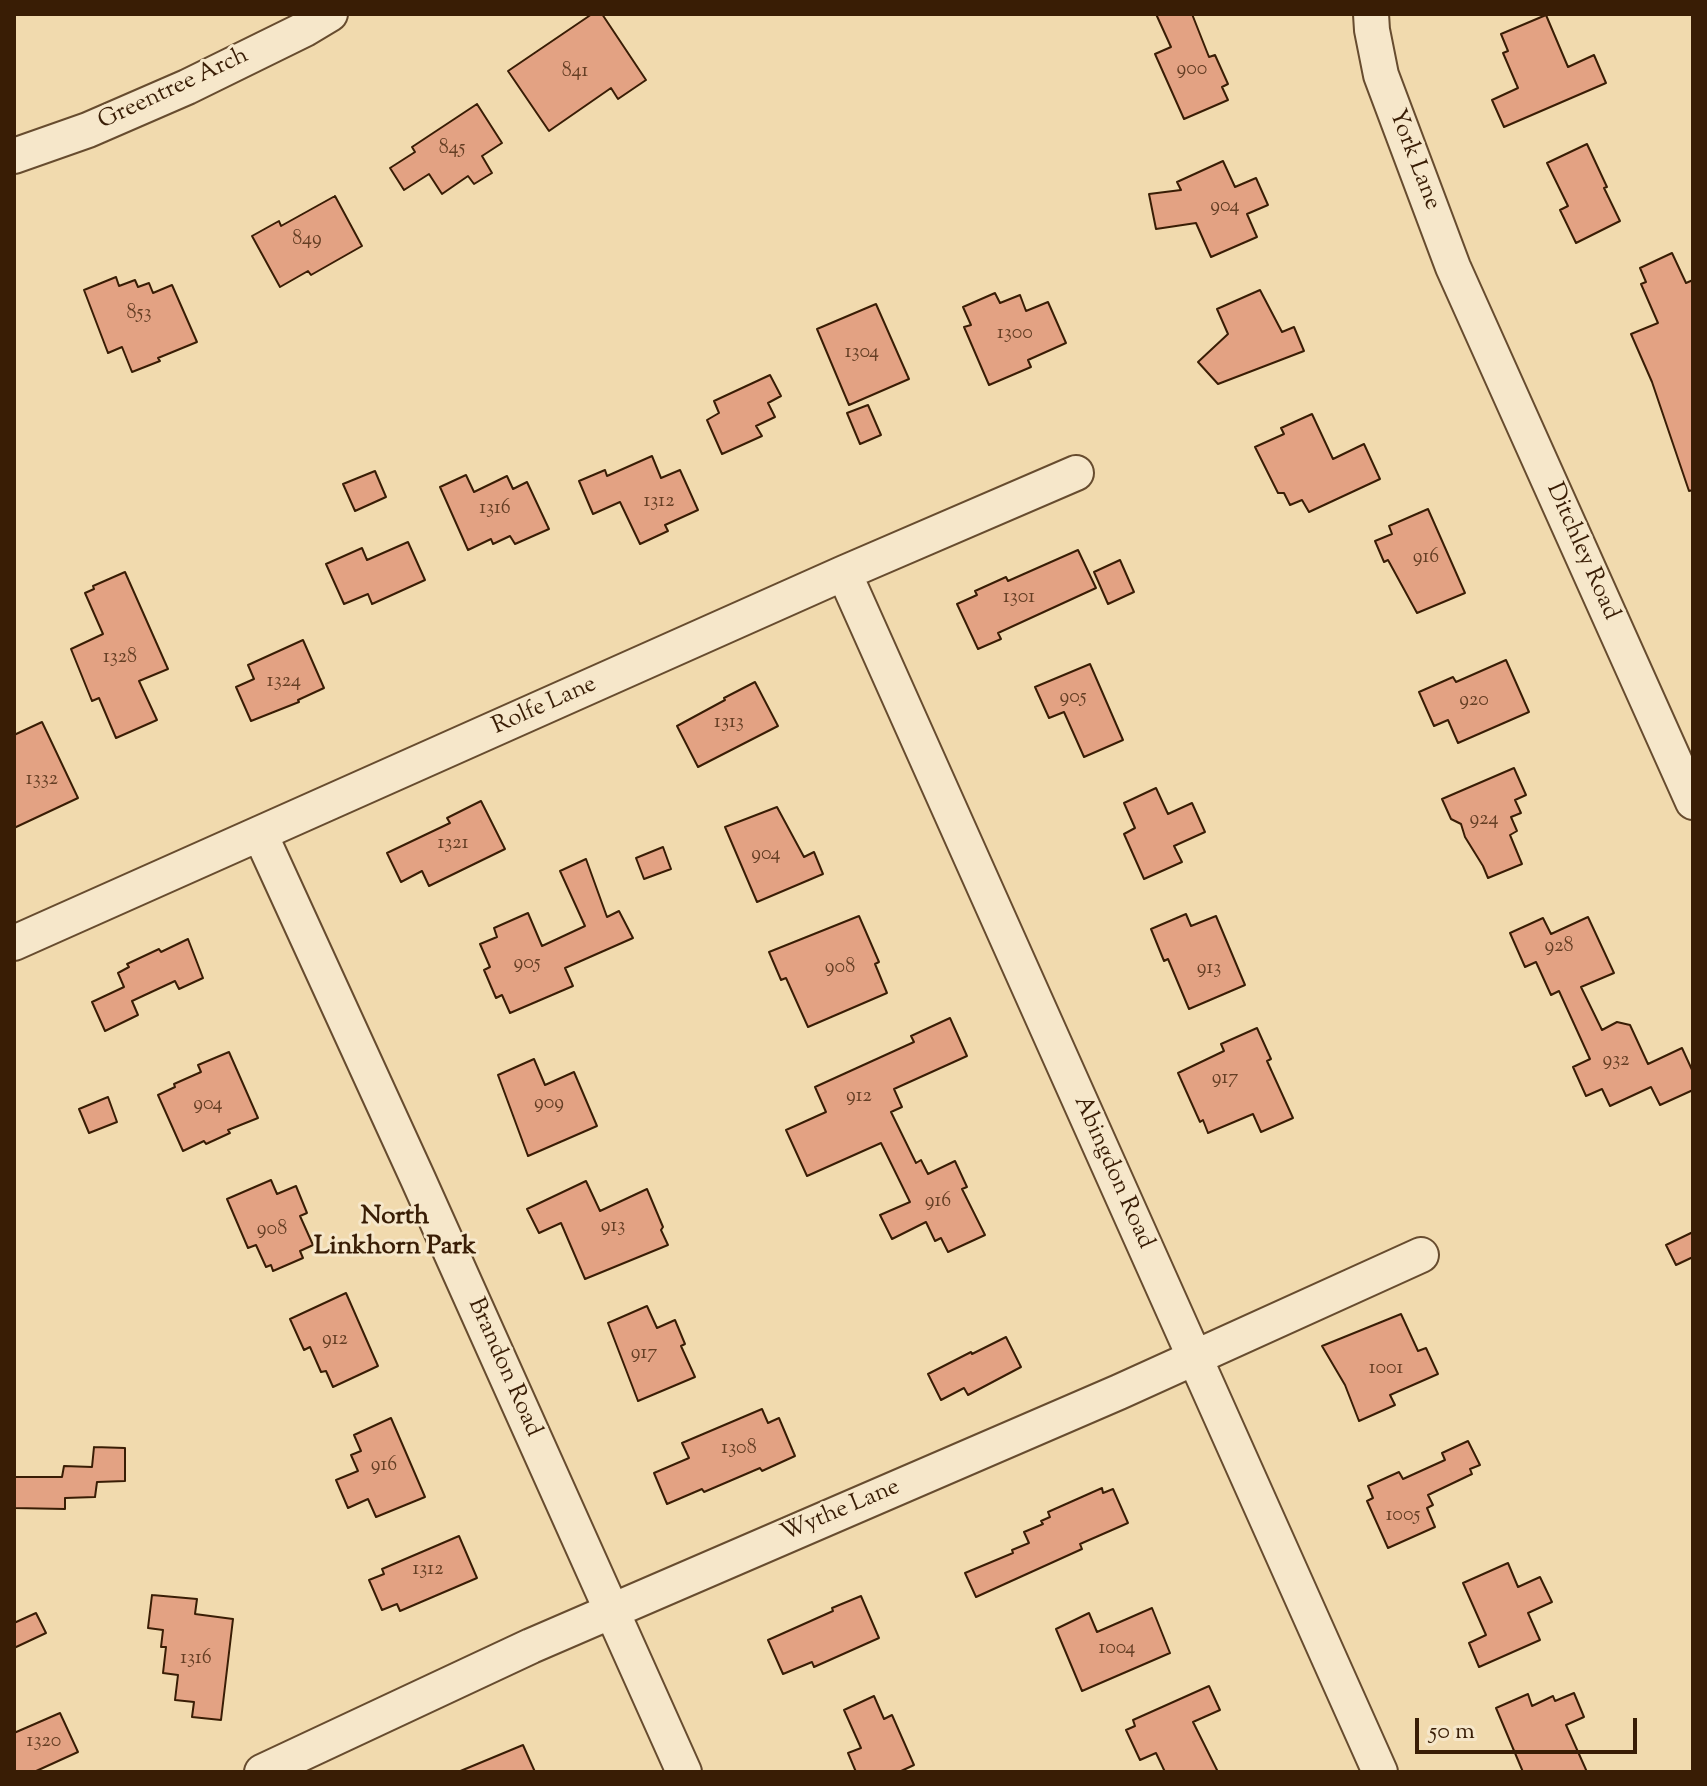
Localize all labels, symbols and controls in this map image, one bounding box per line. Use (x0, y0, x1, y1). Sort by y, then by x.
street label: Greentree Arch (94, 43, 254, 137)
house number: 900 (1177, 59, 1207, 83)
house number: 841 (562, 61, 588, 85)
street label: York Lane (1381, 106, 1445, 214)
house number: 845 (439, 138, 465, 162)
house number: 904 (1210, 196, 1240, 220)
house number: 849 (292, 229, 322, 253)
house number: 853 (127, 303, 151, 327)
house number: 1300 (997, 323, 1033, 347)
house number: 1304 (845, 342, 879, 366)
street label: Ditchley Road (1538, 479, 1624, 625)
house number: 1312 (643, 491, 675, 515)
house number: 1316 (479, 498, 511, 522)
house number: 916 (1413, 547, 1439, 571)
house number: 1301 (1003, 587, 1035, 611)
house number: 1328 (103, 647, 137, 671)
house number: 1324 (267, 671, 301, 695)
street label: Rolfe Lane (488, 671, 602, 743)
house number: 905 (1059, 687, 1087, 711)
house number: 920 (1459, 690, 1489, 714)
house number: 1313 (714, 712, 744, 736)
house number: 1332 (26, 769, 58, 793)
house number: 924 (1469, 809, 1499, 833)
house number: 1321 (437, 833, 469, 857)
house number: 904 (751, 844, 781, 868)
house number: 928 (1544, 936, 1574, 960)
house number: 905 (513, 953, 541, 977)
house number: 908 (825, 957, 855, 981)
house number: 913 (1197, 958, 1221, 982)
house number: 932 (1602, 1050, 1630, 1074)
house number: 917 (1212, 1068, 1238, 1092)
house number: 912 (846, 1086, 872, 1110)
street label: Abingdon Road (1065, 1092, 1159, 1254)
house number: 909 (534, 1093, 564, 1117)
house number: 904 (193, 1094, 223, 1118)
house number: 916 (925, 1191, 951, 1215)
district label: North Linkhorn Park (314, 1203, 476, 1264)
house number: 913 (601, 1216, 625, 1240)
house number: 908 (257, 1219, 287, 1243)
street label: Brandon Road (460, 1294, 546, 1442)
house number: 912 (322, 1329, 348, 1353)
house number: 917 (631, 1343, 657, 1367)
house number: 1001 (1369, 1358, 1403, 1382)
house number: 1308 (721, 1438, 757, 1462)
house number: 916 (371, 1455, 397, 1479)
street label: Wythe Lane (777, 1474, 905, 1550)
house number: 1005 (1386, 1505, 1420, 1529)
house number: 1312 (412, 1559, 444, 1583)
house number: 1004 (1099, 1638, 1135, 1662)
house number: 1316 (180, 1648, 212, 1672)
scale bar (1419, 1702, 1641, 1752)
text: 50 m (1429, 1715, 1475, 1749)
house number: 1320 (27, 1731, 61, 1755)

